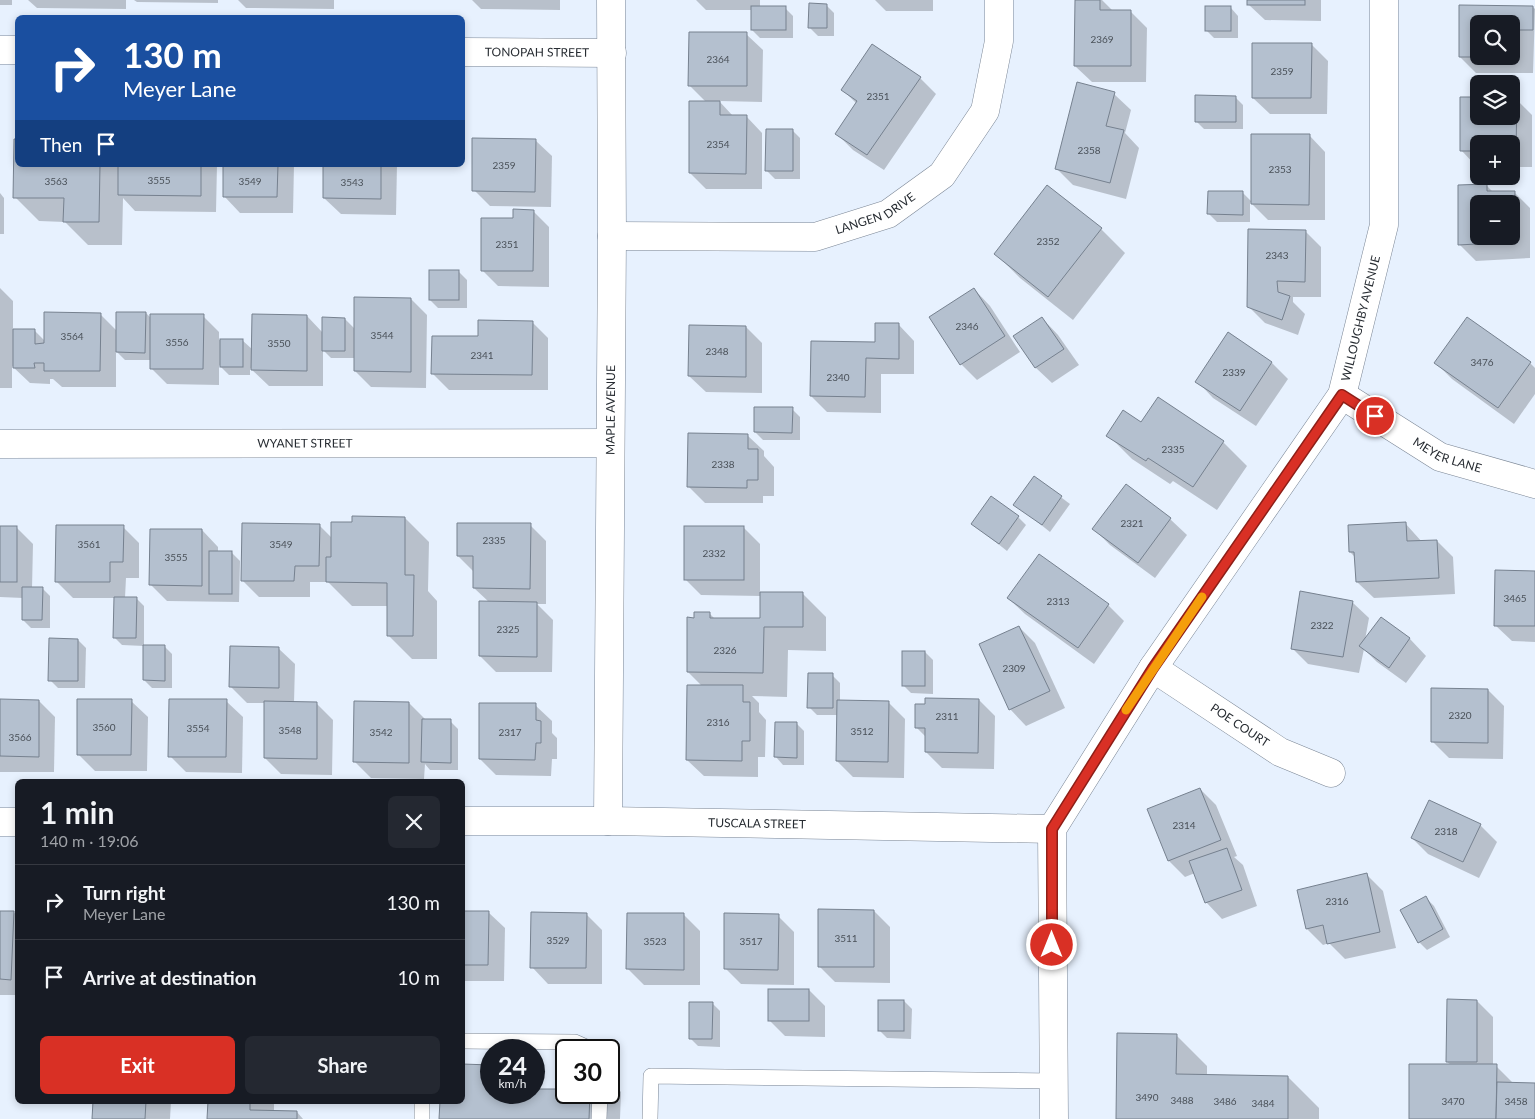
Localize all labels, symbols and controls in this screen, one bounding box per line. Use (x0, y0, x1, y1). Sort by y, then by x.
map controls (1470, 15, 1520, 245)
button: search (1470, 15, 1520, 65)
text: 130 m (123, 33, 222, 75)
house number: 2369 (1090, 33, 1114, 45)
icon: right (40, 35, 105, 100)
street label: TONOPAH STREET (485, 44, 589, 60)
house number: 2364 (706, 53, 730, 65)
house number: 2359 (1270, 65, 1294, 77)
text: Meyer Lane (123, 75, 236, 102)
button: layers (1470, 75, 1520, 125)
house number: 2351 (866, 90, 890, 102)
icon: arrive (92, 130, 120, 158)
text: Then (40, 133, 82, 156)
button: + (1470, 135, 1520, 185)
house number: 2354 (706, 138, 730, 150)
house number: 2358 (1077, 144, 1101, 156)
house number: 2359 (492, 159, 516, 171)
house number: 2353 (1268, 163, 1292, 175)
house number: 3555 (147, 174, 171, 186)
house number: 3563 (44, 175, 68, 187)
house number: 3549 (238, 175, 262, 187)
house number: 3543 (340, 176, 364, 188)
street label: LANGEN DRIVE (833, 189, 918, 237)
button: − (1470, 195, 1520, 245)
house number: 2352 (1036, 235, 1060, 247)
house number: 2351 (495, 238, 519, 250)
house number: 2343 (1265, 249, 1289, 261)
street label: WILLOUGHBY AVENUE (1338, 254, 1383, 383)
house number: 2346 (955, 320, 979, 332)
house number: 3544 (370, 329, 394, 341)
house number: 3564 (60, 330, 84, 342)
house number: 3556 (165, 336, 189, 348)
house number: 3550 (267, 337, 291, 349)
house number: 2348 (705, 345, 729, 357)
house number: 2341 (470, 349, 494, 361)
house number: 3476 (1470, 356, 1494, 368)
street label: MAPLE AVENUE (603, 365, 618, 455)
house number: 2339 (1222, 366, 1246, 378)
house number: 2340 (826, 371, 850, 383)
pin (1354, 395, 1396, 437)
icon: arrive (1361, 402, 1389, 430)
street label: MEYER LANE (1410, 434, 1483, 475)
street label: WYANET STREET (257, 435, 353, 451)
house number: 2335 (1161, 443, 1185, 455)
house number: 2338 (711, 458, 735, 470)
house number: 2321 (1120, 517, 1144, 529)
house number: 2335 (482, 534, 506, 546)
house number: 3561 (77, 538, 101, 550)
house number: 3549 (269, 538, 293, 550)
house number: 2332 (702, 547, 726, 559)
house number: 3555 (164, 551, 188, 563)
house number: 3465 (1503, 592, 1527, 604)
house number: 2313 (1046, 595, 1070, 607)
house number: 2322 (1310, 619, 1334, 631)
house number: 2325 (496, 623, 520, 635)
house number: 2326 (713, 644, 737, 656)
house number: 2309 (1002, 662, 1026, 674)
street label: POE COURT (1208, 700, 1272, 750)
house number: 2320 (1448, 709, 1472, 721)
house number: 2311 (935, 710, 959, 722)
house number: 2316 (706, 716, 730, 728)
house number: 3560 (92, 721, 116, 733)
house number: 3554 (186, 722, 210, 734)
house number: 3548 (278, 724, 302, 736)
house number: 3512 (850, 725, 874, 737)
house number: 3542 (369, 726, 393, 738)
house number: 2317 (498, 726, 522, 738)
house number: 3566 (8, 731, 32, 743)
text: 1 min (40, 794, 114, 830)
button: close (388, 796, 440, 848)
street label: TUSCALA STREET (708, 815, 806, 832)
house number: 2314 (1172, 819, 1196, 831)
house number: 2318 (1434, 825, 1458, 837)
text: 140 m · 19:06 (40, 831, 139, 850)
text: Turn right (83, 881, 165, 904)
icon: right (40, 888, 68, 916)
text: 130 m (386, 891, 440, 914)
house number: 2316 (1325, 895, 1349, 907)
text: Meyer Lane (83, 904, 165, 923)
position arrow (1025, 918, 1077, 970)
house number: 3511 (834, 932, 858, 944)
house number: 3529 (546, 934, 570, 946)
house number: 3523 (643, 935, 667, 947)
house number: 3517 (739, 935, 763, 947)
icon: arrive (40, 963, 68, 991)
text: Arrive at destination (83, 966, 256, 989)
text: 10 m (397, 966, 440, 989)
button: Exit (40, 1036, 235, 1094)
button: Share (245, 1036, 440, 1094)
speed limit sign: 30 (555, 1039, 620, 1104)
text: 24 (498, 1050, 527, 1080)
text: km/h (498, 1076, 527, 1091)
house number: 3490 (1135, 1091, 1159, 1103)
house number: 3488 (1170, 1094, 1194, 1106)
house number: 3486 (1213, 1095, 1237, 1107)
house number: 3470 (1441, 1095, 1465, 1107)
house number: 3458 (1504, 1095, 1528, 1107)
house number: 3484 (1251, 1097, 1275, 1109)

